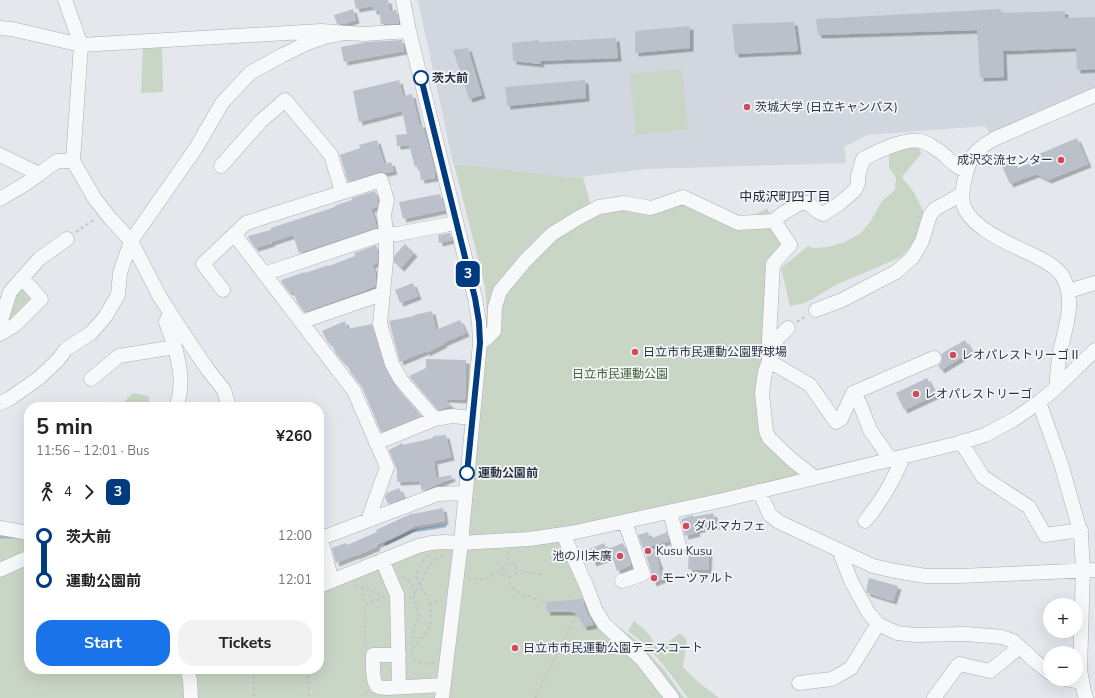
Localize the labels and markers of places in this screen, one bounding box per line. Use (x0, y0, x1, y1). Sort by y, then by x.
marker: 茨大前 (413, 70, 429, 86)
place label: 茨大前 (432, 70, 468, 86)
place label: 茨城大学 (日立キャンパス) (755, 99, 898, 115)
marker: 茨城大学 (日立キャンパス) (742, 102, 752, 112)
place label: 成沢交流センター (957, 152, 1053, 168)
marker: 成沢交流センター (1056, 155, 1066, 165)
place label: 日立市市民運動公園野球場 (643, 344, 787, 360)
marker: 日立市市民運動公園野球場 (630, 347, 640, 357)
place label: レオパレストリーゴⅡ (961, 347, 1081, 363)
marker: レオパレストリーゴⅡ (948, 350, 958, 360)
place label: レオパレストリーゴ (924, 386, 1032, 402)
marker: レオパレストリーゴ (911, 389, 921, 399)
marker: 運動公園前 (459, 465, 475, 481)
place label: 運動公園前 (478, 465, 538, 481)
place label: ダルマカフェ (694, 518, 766, 534)
marker: ダルマカフェ (681, 521, 691, 531)
place label: Kusu Kusu (656, 543, 712, 559)
marker: Kusu Kusu (643, 546, 653, 556)
place label: 池の川末廣 (552, 548, 612, 564)
marker: 池の川末廣 (615, 551, 625, 561)
place label: モーツァルト (662, 570, 734, 586)
marker: モーツァルト (649, 573, 659, 583)
place label: 日立市市民運動公園テニスコート (523, 640, 703, 656)
marker: 日立市市民運動公園テニスコート (510, 643, 520, 653)

